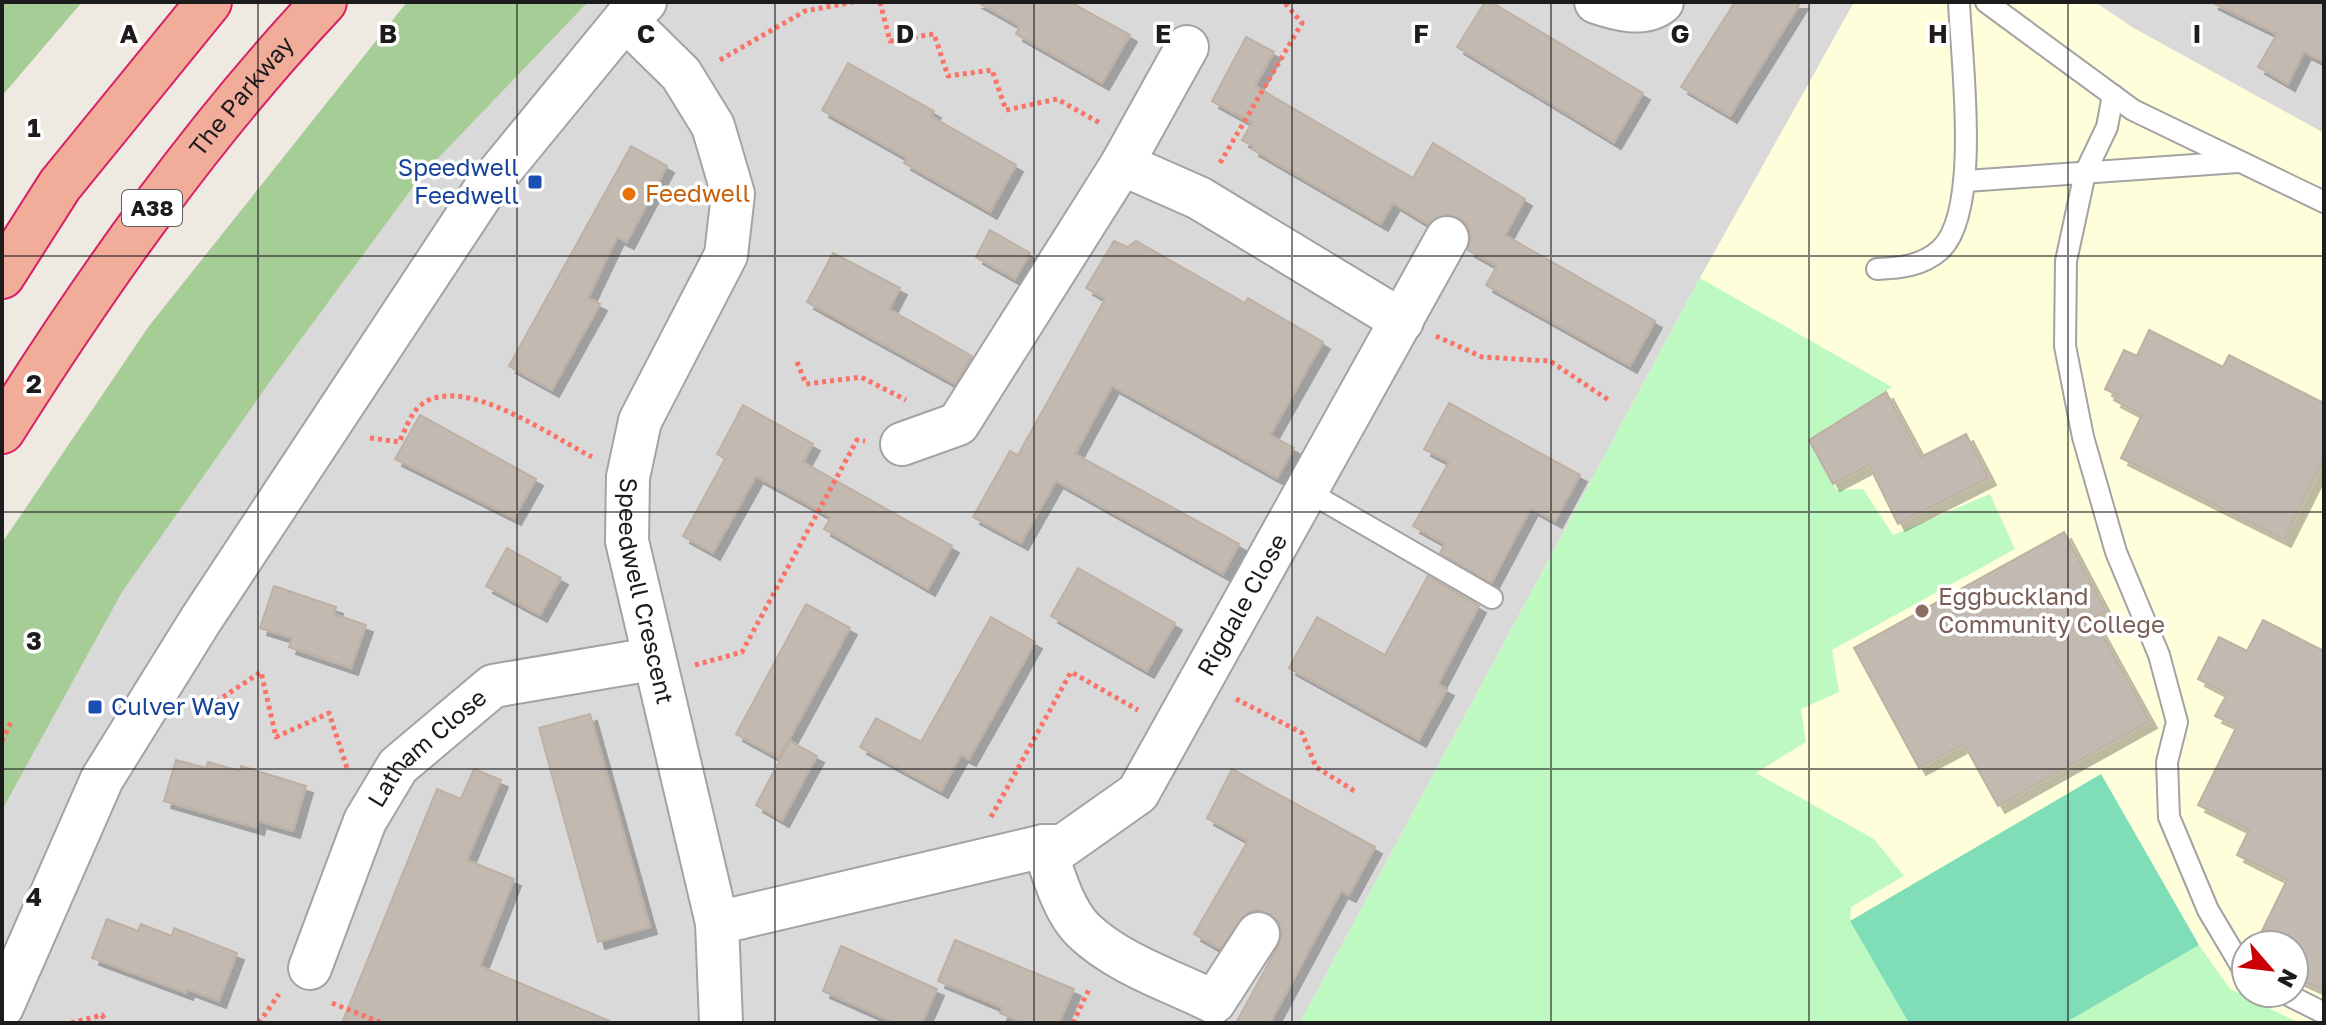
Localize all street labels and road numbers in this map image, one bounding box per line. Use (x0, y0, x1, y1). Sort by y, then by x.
street label: The Parkway (182, 29, 299, 161)
road number: A38 (122, 190, 182, 226)
street label: Speedwell Crescent (613, 477, 681, 707)
street label: Rigdale Close (1190, 528, 1292, 680)
street label: Latham Close (361, 682, 492, 812)

